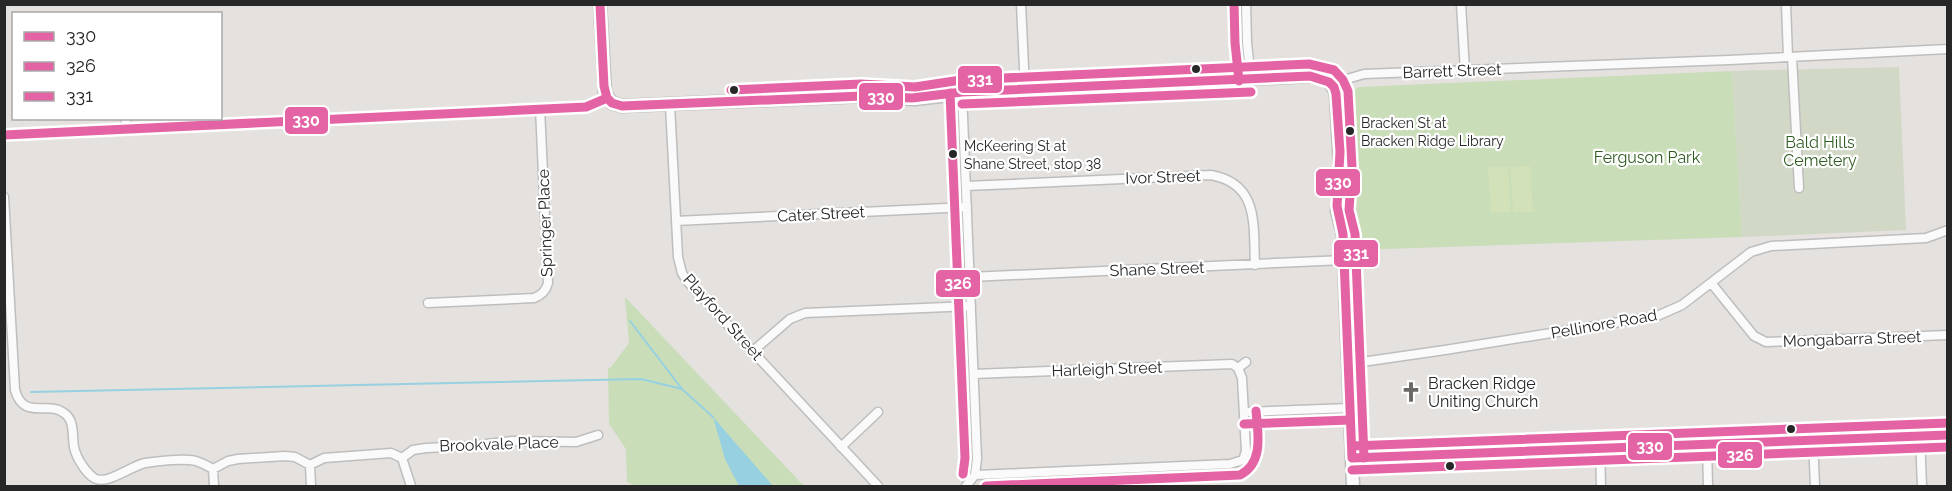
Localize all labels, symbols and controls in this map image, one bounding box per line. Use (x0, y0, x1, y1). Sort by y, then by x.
legend (12, 12, 222, 120)
text: 330 (66, 25, 96, 46)
text: 326 (66, 55, 96, 76)
street label: Barrett Street (1402, 60, 1502, 82)
unlabelled marker (1190, 63, 1202, 75)
line badge: 331 (957, 65, 1003, 94)
text: 331 (967, 70, 993, 89)
line badge: 330 (858, 82, 904, 111)
unlabelled marker (728, 84, 740, 96)
text: 331 (66, 85, 93, 106)
text: 330 (867, 88, 895, 107)
line badge: 330 (284, 106, 329, 135)
text: 330 (292, 111, 320, 130)
place label: Bracken St at Bracken Ridge Library (1361, 115, 1504, 149)
marker: Bracken St at Bracken Ridge Library (1344, 125, 1356, 137)
park label: Bald Hills Cemetery (1783, 133, 1857, 170)
place label: McKeering St at Shane Street, stop 38 (964, 138, 1101, 172)
marker: McKeering St at Shane Street, stop 38 (947, 148, 959, 160)
park label: Ferguson Park (1594, 148, 1701, 167)
street label: Ivor Street (1125, 166, 1202, 188)
line badge: 330 (1315, 168, 1361, 197)
street label: Springer Place (534, 169, 556, 277)
text: 330 (1324, 173, 1352, 192)
street label: Cater Street (777, 202, 866, 226)
line badge: 331 (1333, 239, 1379, 268)
text: 331 (1343, 244, 1369, 263)
street label: Shane Street (1109, 258, 1205, 280)
line badge: 326 (935, 269, 981, 298)
street label: Playford Street (679, 270, 767, 365)
text: 326 (944, 274, 972, 293)
street label: Pellinore Road (1549, 305, 1659, 343)
street label: Mongabarra Street (1783, 327, 1922, 351)
street label: Harleigh Street (1051, 358, 1163, 380)
place label: Bracken Ridge Uniting Church (1428, 374, 1538, 411)
church icon: Bracken Ridge Uniting Church (1399, 380, 1423, 404)
unlabelled marker (1785, 423, 1797, 435)
street label: Brookvale Place (439, 432, 559, 456)
line badge: 330 (1627, 432, 1673, 461)
text: 330 (1636, 437, 1664, 456)
line badge: 326 (1717, 441, 1763, 469)
text: 326 (1726, 446, 1754, 465)
unlabelled marker (1444, 460, 1456, 472)

